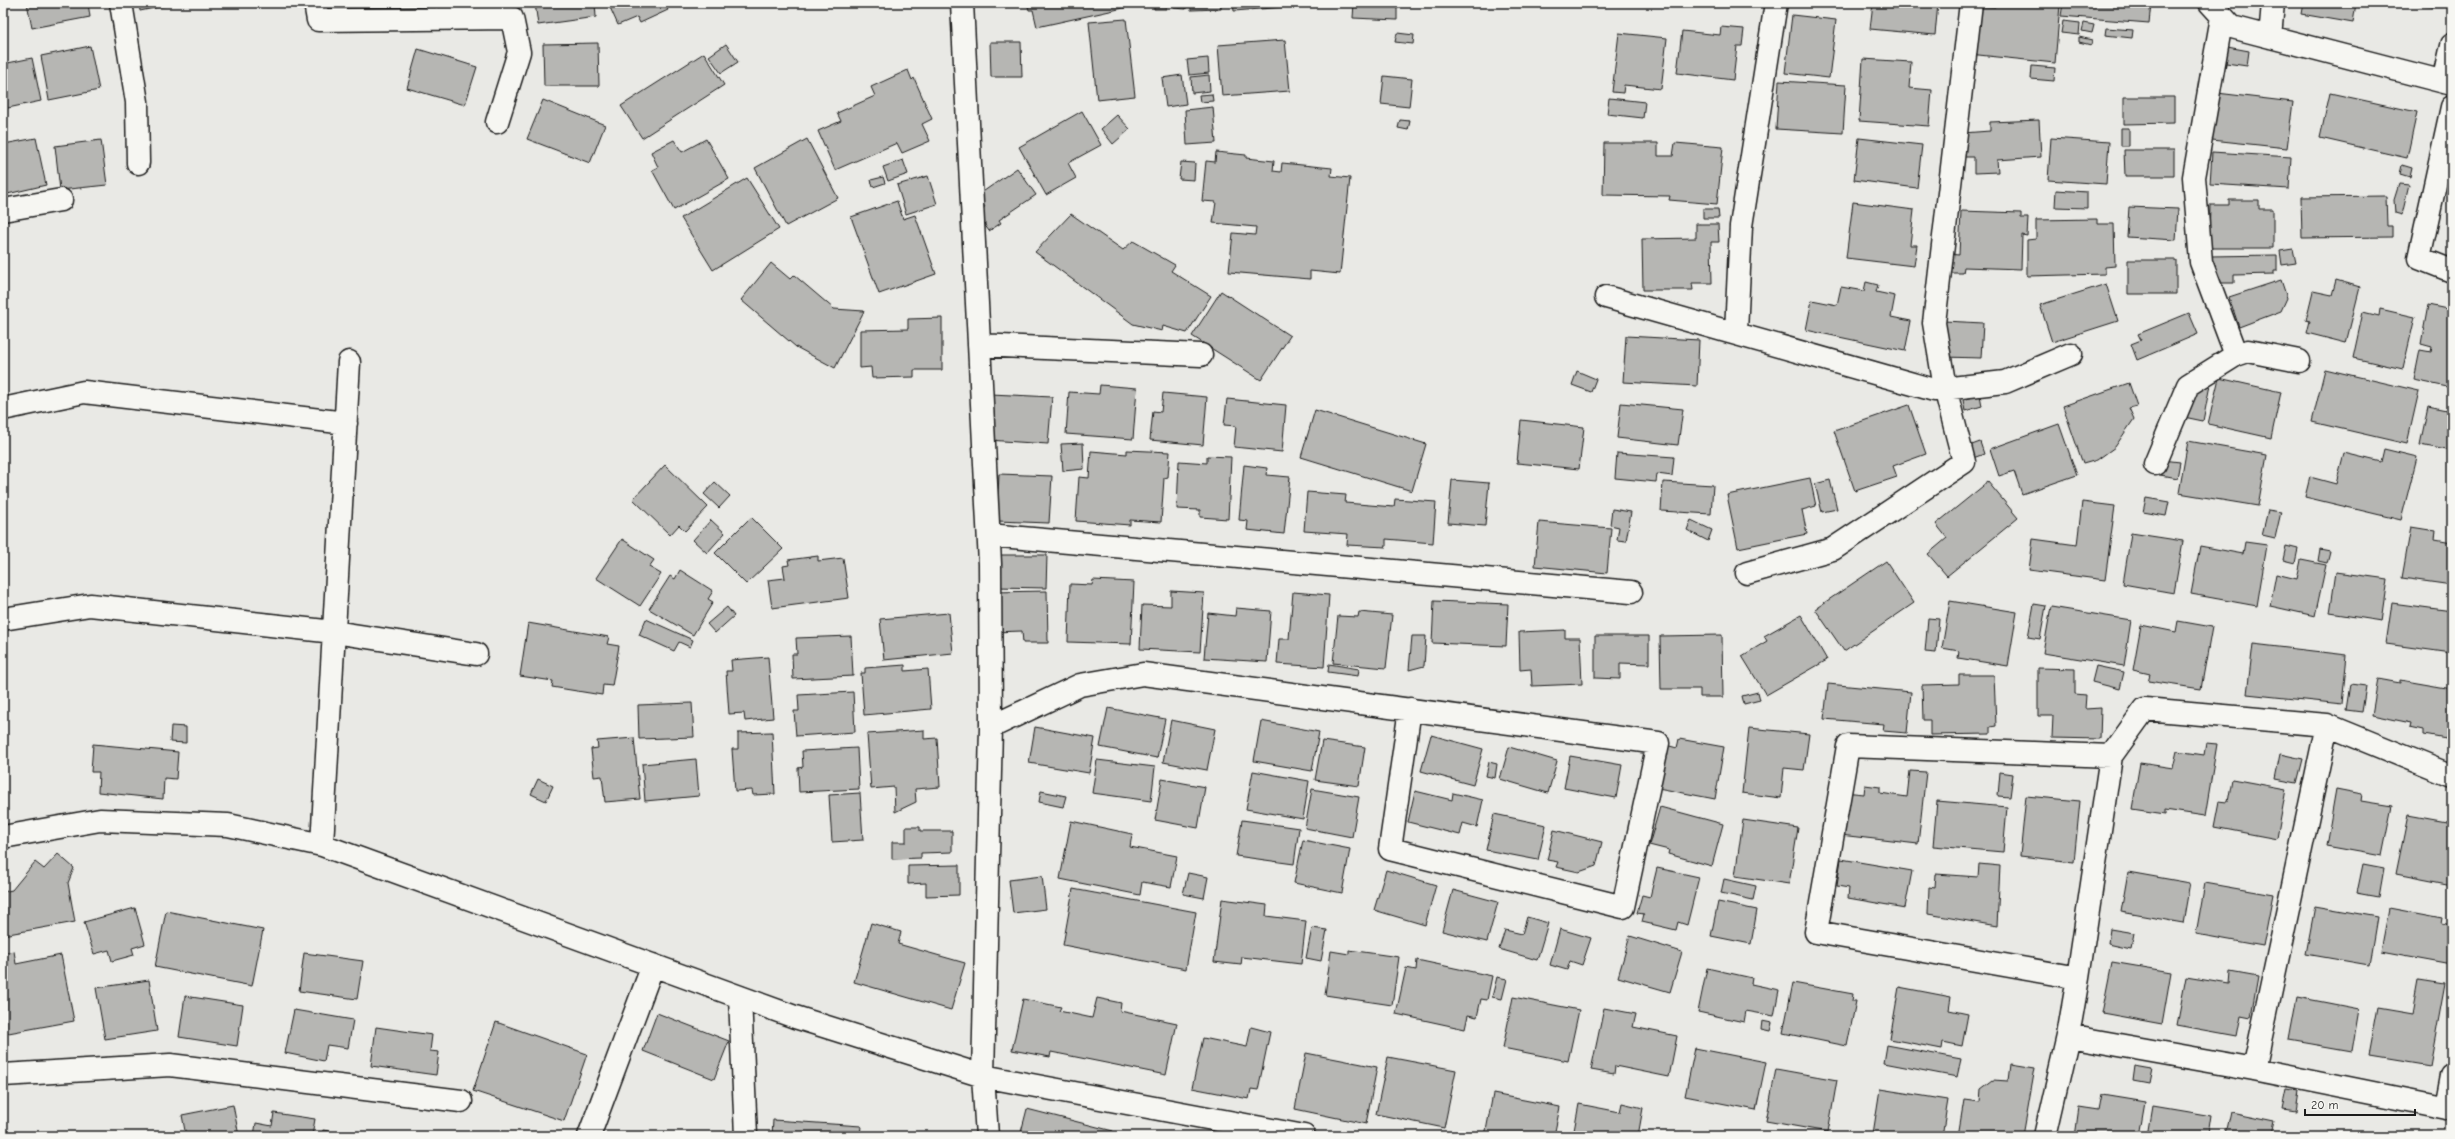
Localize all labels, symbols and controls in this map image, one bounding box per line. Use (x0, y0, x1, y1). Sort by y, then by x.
scale bar (2305, 1091, 2415, 1117)
text: 20 m (2311, 1098, 2339, 1112)

